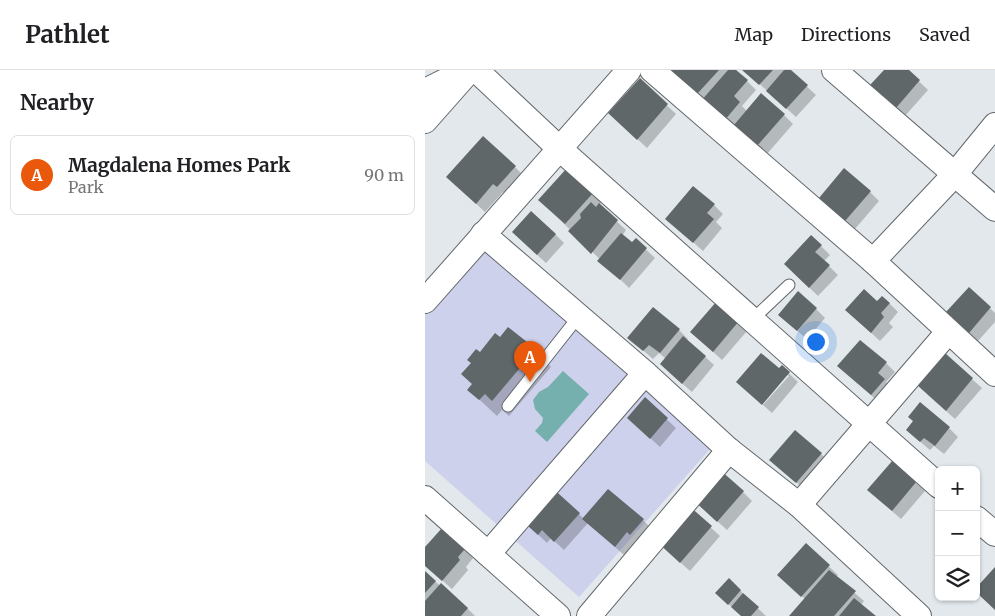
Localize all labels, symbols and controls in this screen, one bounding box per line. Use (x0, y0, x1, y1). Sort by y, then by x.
text: Pathlet (25, 19, 110, 50)
text: Map (735, 23, 773, 46)
text: Directions (801, 23, 891, 46)
text: Saved (919, 23, 970, 46)
text: Nearby (20, 89, 94, 116)
text: Magdalena Homes Park (68, 153, 290, 177)
text: A (31, 165, 43, 185)
text: 90 m (364, 165, 404, 185)
text: Park (68, 177, 104, 197)
your location (803, 329, 829, 355)
pin: A (514, 341, 546, 382)
map controls (935, 466, 980, 601)
button: + (935, 466, 980, 511)
button: − (935, 511, 980, 556)
button: layers (935, 556, 980, 601)

